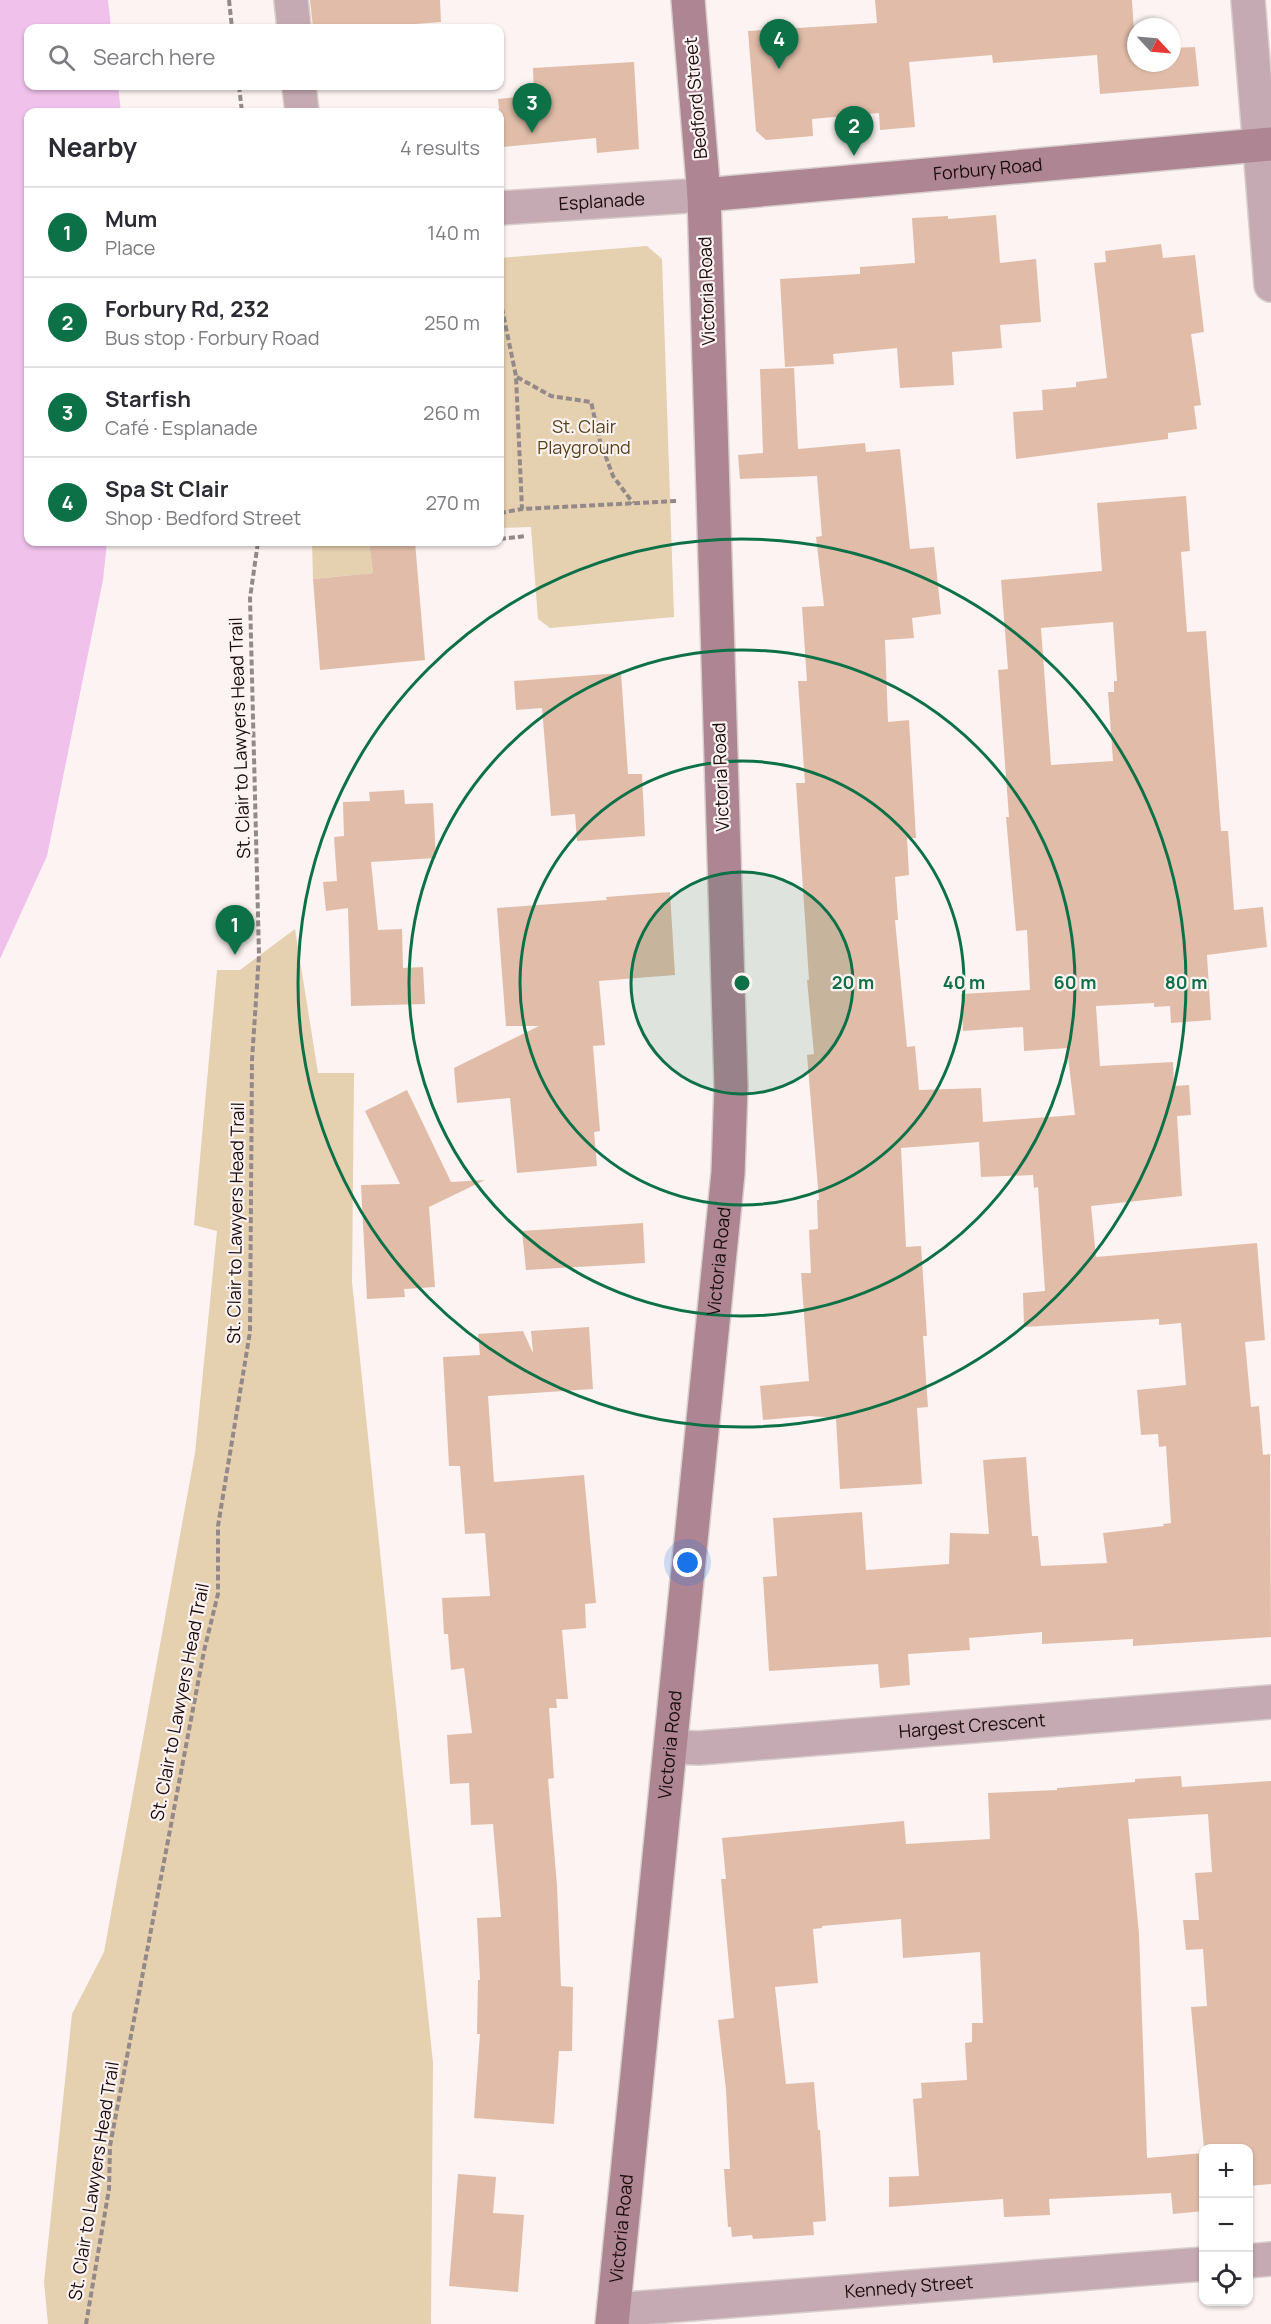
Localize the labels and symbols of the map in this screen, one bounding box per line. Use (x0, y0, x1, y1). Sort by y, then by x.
north arrow (1127, 18, 1181, 72)
pin: 4 (760, 20, 798, 69)
street label: Bedford Street (678, 36, 712, 160)
pin: 3 (512, 84, 552, 133)
pin: 2 (834, 106, 874, 156)
street label: Forbury Road (932, 152, 1043, 185)
street label: Esplanade (558, 186, 646, 215)
street label: Victoria Road (692, 236, 720, 346)
park label: St. Clair Playground (537, 414, 631, 459)
street label: St. Clair to Lawyers Head Trail (223, 617, 255, 859)
street label: Victoria Road (706, 722, 734, 832)
pin: 1 (216, 906, 254, 955)
text: 20 m (832, 970, 874, 994)
text: 40 m (943, 970, 985, 994)
text: 60 m (1054, 970, 1096, 994)
text: 80 m (1165, 970, 1207, 994)
centre of rings (732, 973, 752, 993)
street label: St. Clair to Lawyers Head Trail (221, 1102, 249, 1344)
street label: Victoria Road (701, 1206, 736, 1317)
your location (673, 1548, 702, 1577)
street label: St. Clair to Lawyers Head Trail (144, 1581, 214, 1823)
street label: Victoria Road (652, 1689, 687, 1800)
street label: Hargest Crescent (898, 1707, 1046, 1743)
street label: St. Clair to Lawyers Head Trail (62, 2060, 124, 2302)
street label: Victoria Road (603, 2173, 638, 2284)
street label: Kennedy Street (844, 2269, 974, 2303)

